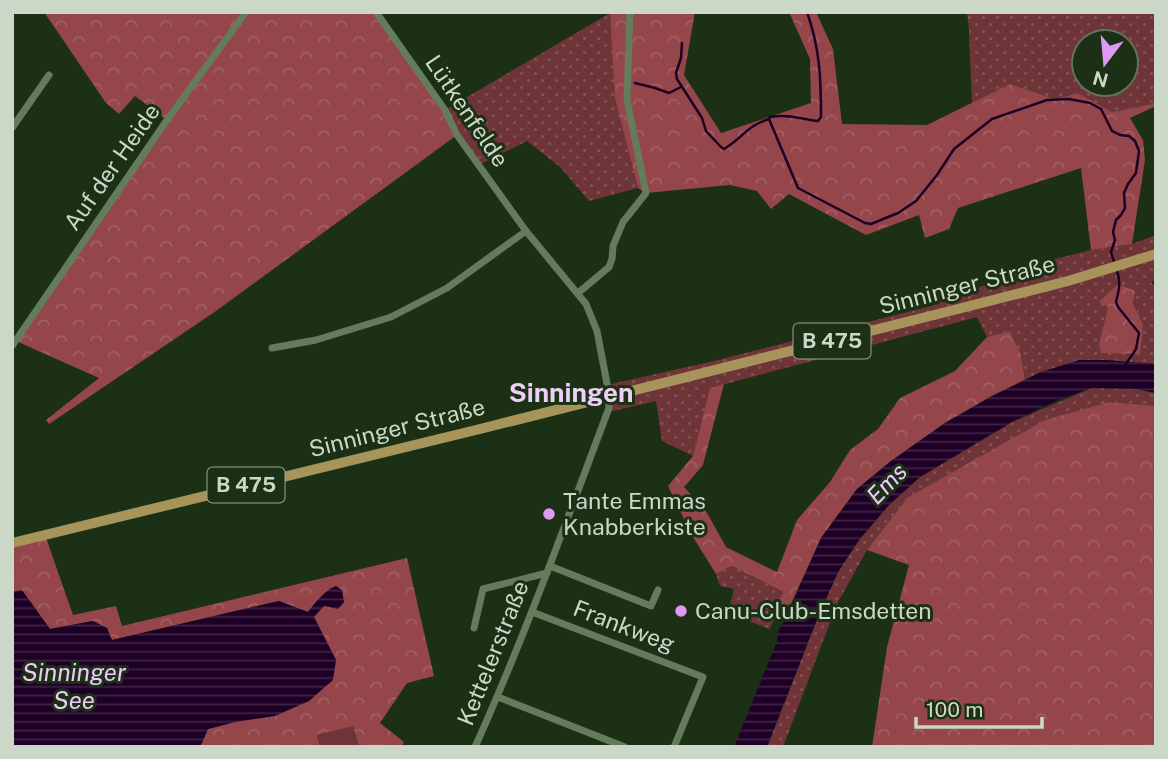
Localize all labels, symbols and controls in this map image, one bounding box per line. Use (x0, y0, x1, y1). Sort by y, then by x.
north arrow (1070, 28, 1140, 98)
street label: Lütkenfelde (420, 50, 515, 172)
text: N (1090, 67, 1110, 92)
street label: Auf der Heide (58, 98, 165, 235)
street label: Sinninger Straße (876, 250, 1058, 319)
road number: B 475 (794, 324, 870, 358)
district label: Sinningen (509, 377, 633, 408)
street label: Sinninger Straße (306, 393, 488, 462)
water label: Ems (860, 457, 912, 509)
road number: B 475 (208, 468, 284, 503)
place label: Tante Emmas Knabberkiste (563, 487, 706, 540)
marker: Tante Emmas Knabberkiste (541, 506, 557, 522)
street label: Kettelerstraße (451, 577, 534, 729)
street label: Frankweg (570, 594, 679, 657)
place label: Canu-Club-Emsdetten (695, 597, 932, 624)
marker: Canu-Club-Emsdetten (673, 603, 689, 619)
water label: Sinninger See (22, 658, 127, 714)
scale bar (916, 686, 1042, 730)
text: 100 m (926, 697, 983, 722)

